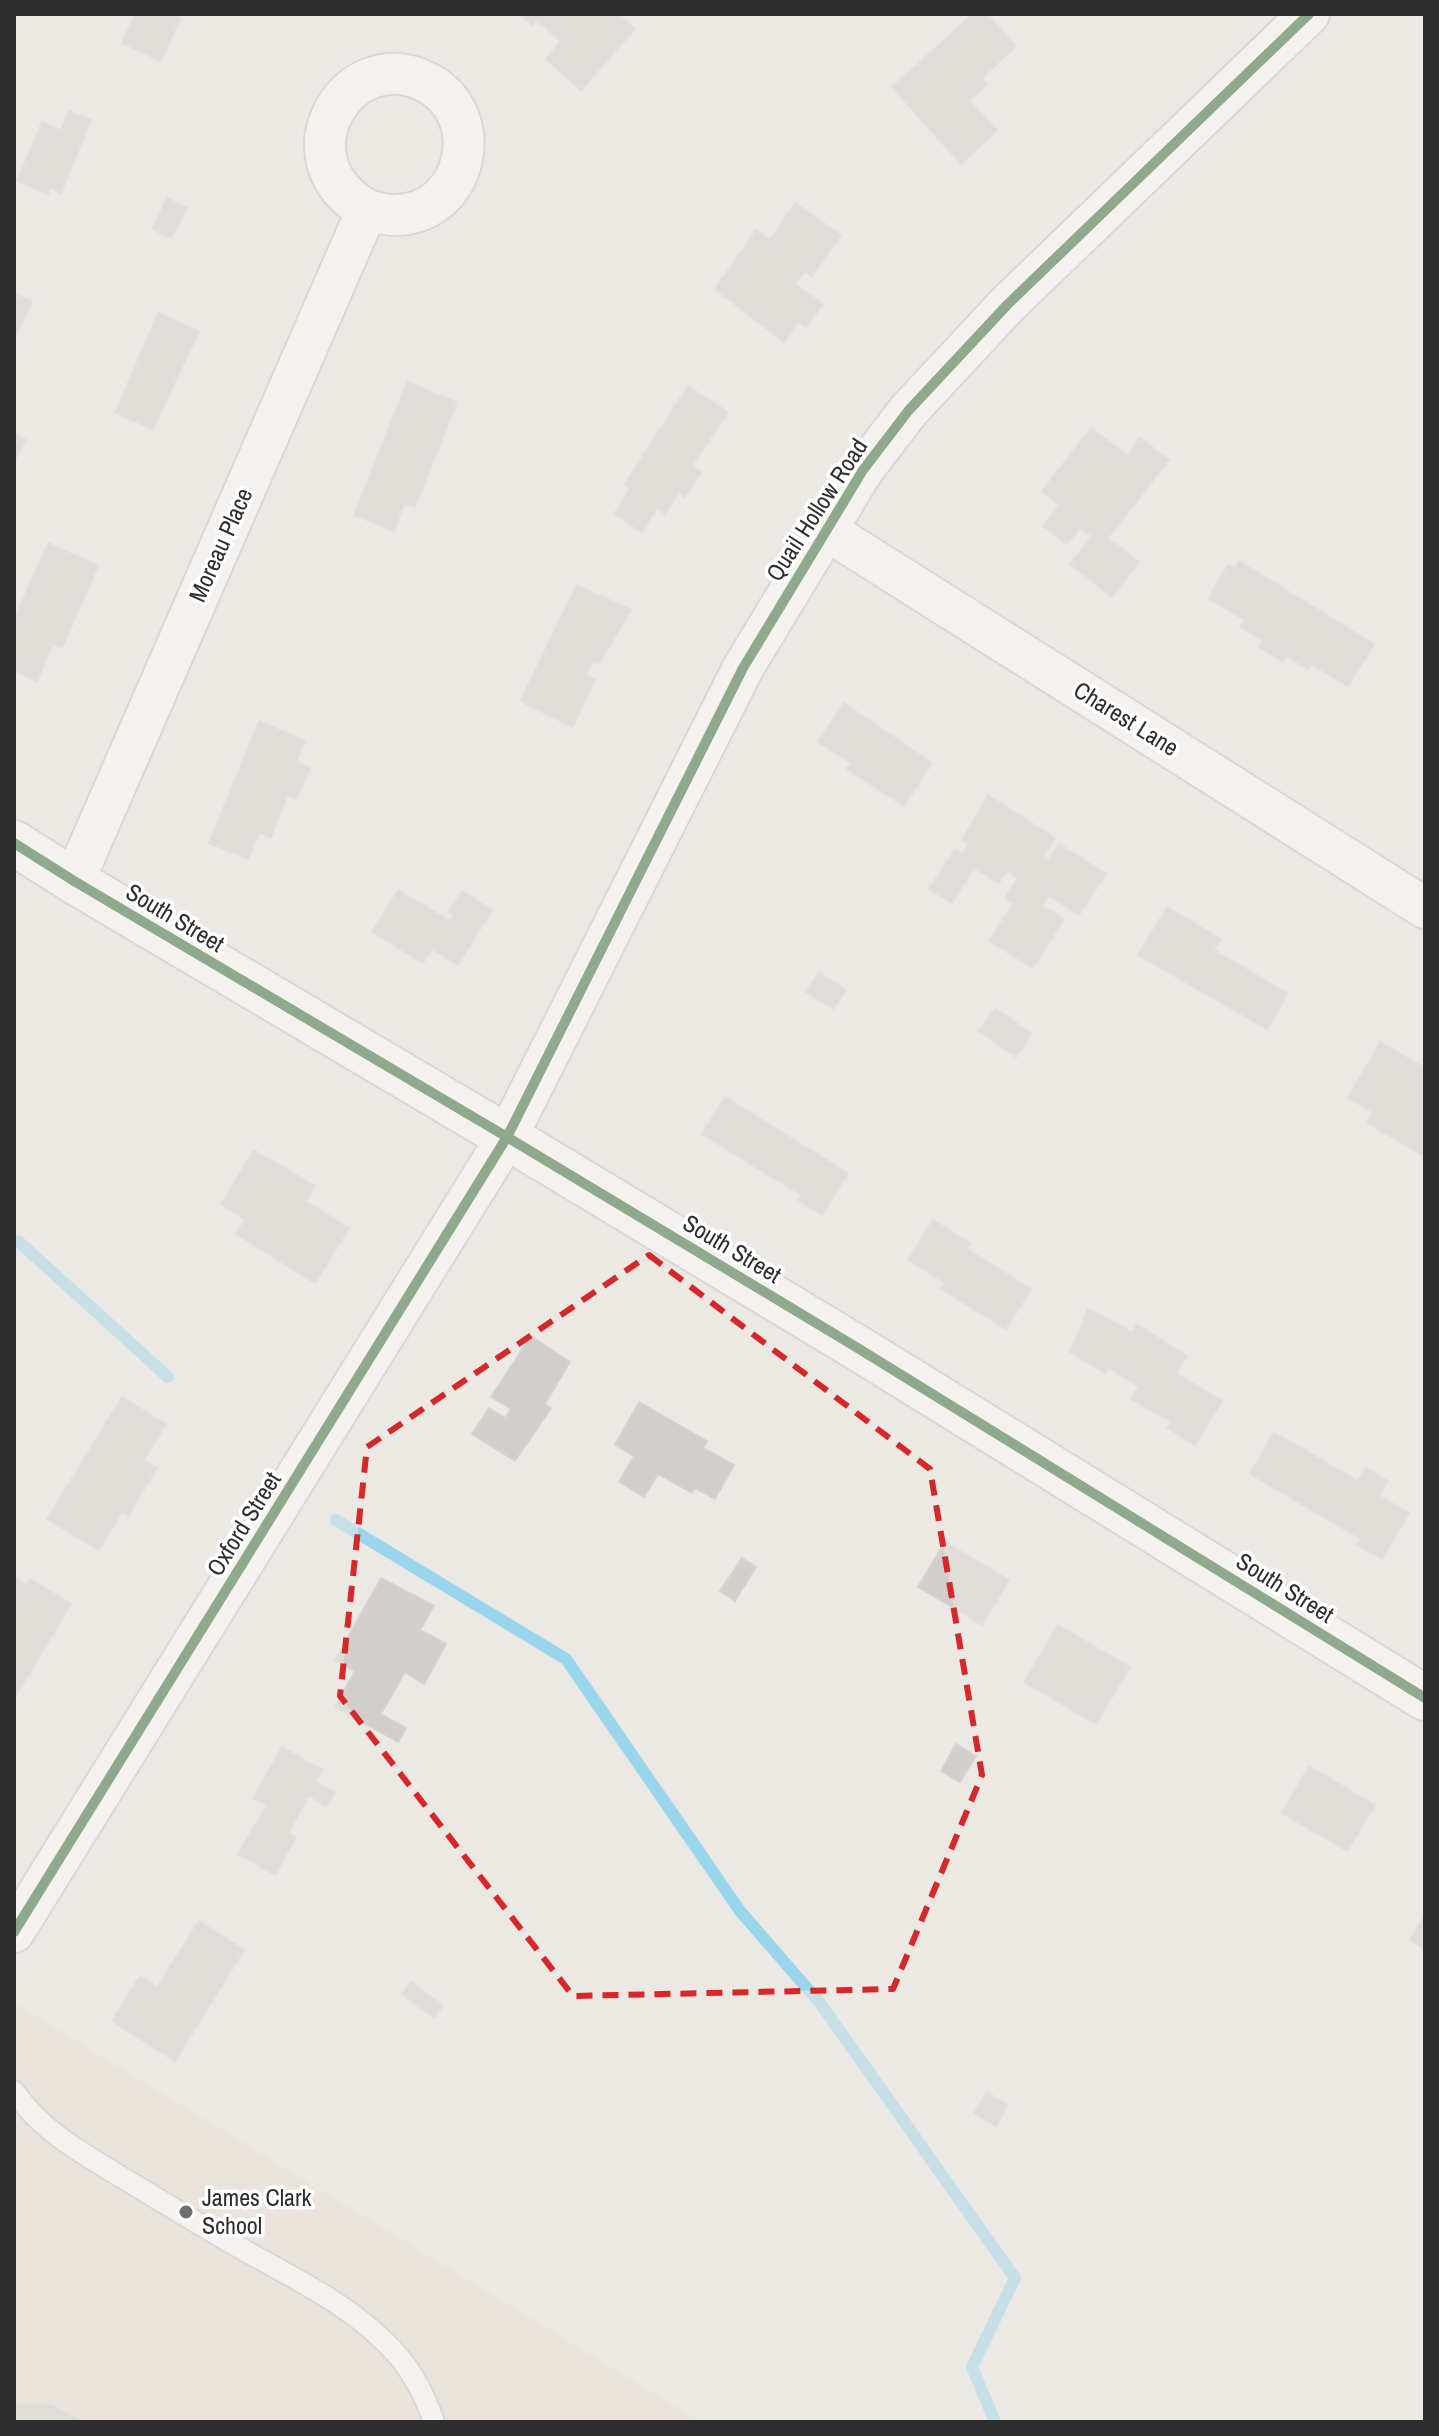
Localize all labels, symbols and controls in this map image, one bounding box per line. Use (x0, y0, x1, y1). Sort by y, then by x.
street label: Quail Hollow Road (758, 432, 874, 587)
street label: Moreau Place (181, 483, 259, 607)
street label: Charest Lane (1068, 673, 1185, 763)
street label: South Street (120, 875, 231, 959)
street label: South Street (677, 1206, 788, 1290)
street label: Oxford Street (199, 1465, 288, 1582)
street label: South Street (1231, 1545, 1341, 1630)
place label: James Clark School (202, 2181, 312, 2241)
marker: James Clark School (177, 2203, 195, 2221)

